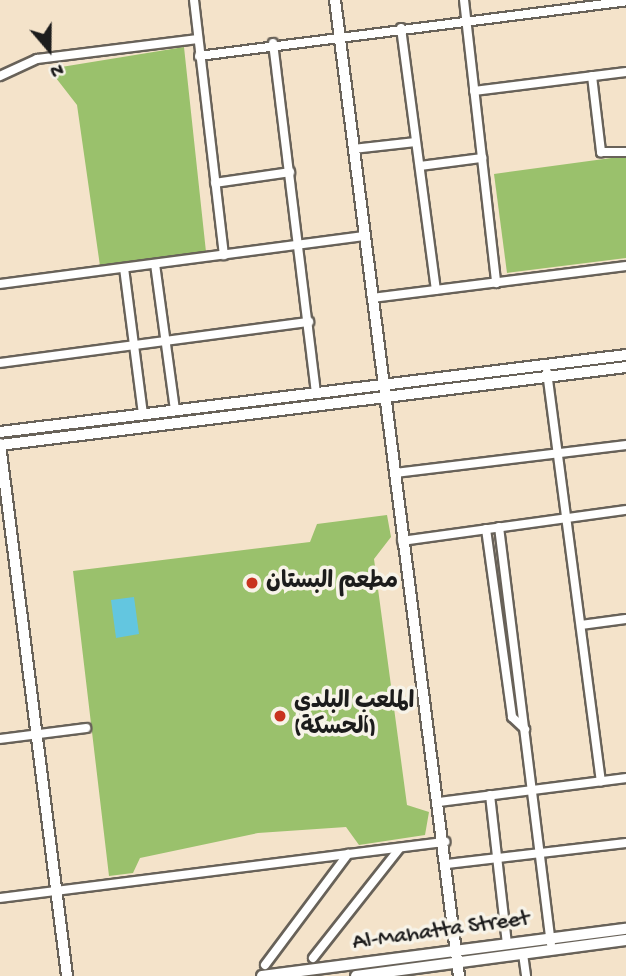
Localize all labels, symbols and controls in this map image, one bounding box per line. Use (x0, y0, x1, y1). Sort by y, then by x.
north arrow (14, 14, 84, 84)
text: N (47, 56, 66, 82)
place label: مطعم البستان (266, 569, 398, 597)
marker: مطعم البستان (244, 575, 260, 591)
place label: الملعب البلدي (الحسكة) (294, 689, 415, 743)
marker: الملعب البلدي (الحسكة) (272, 708, 288, 724)
street label: Al-Mahatta Street (351, 906, 531, 958)

